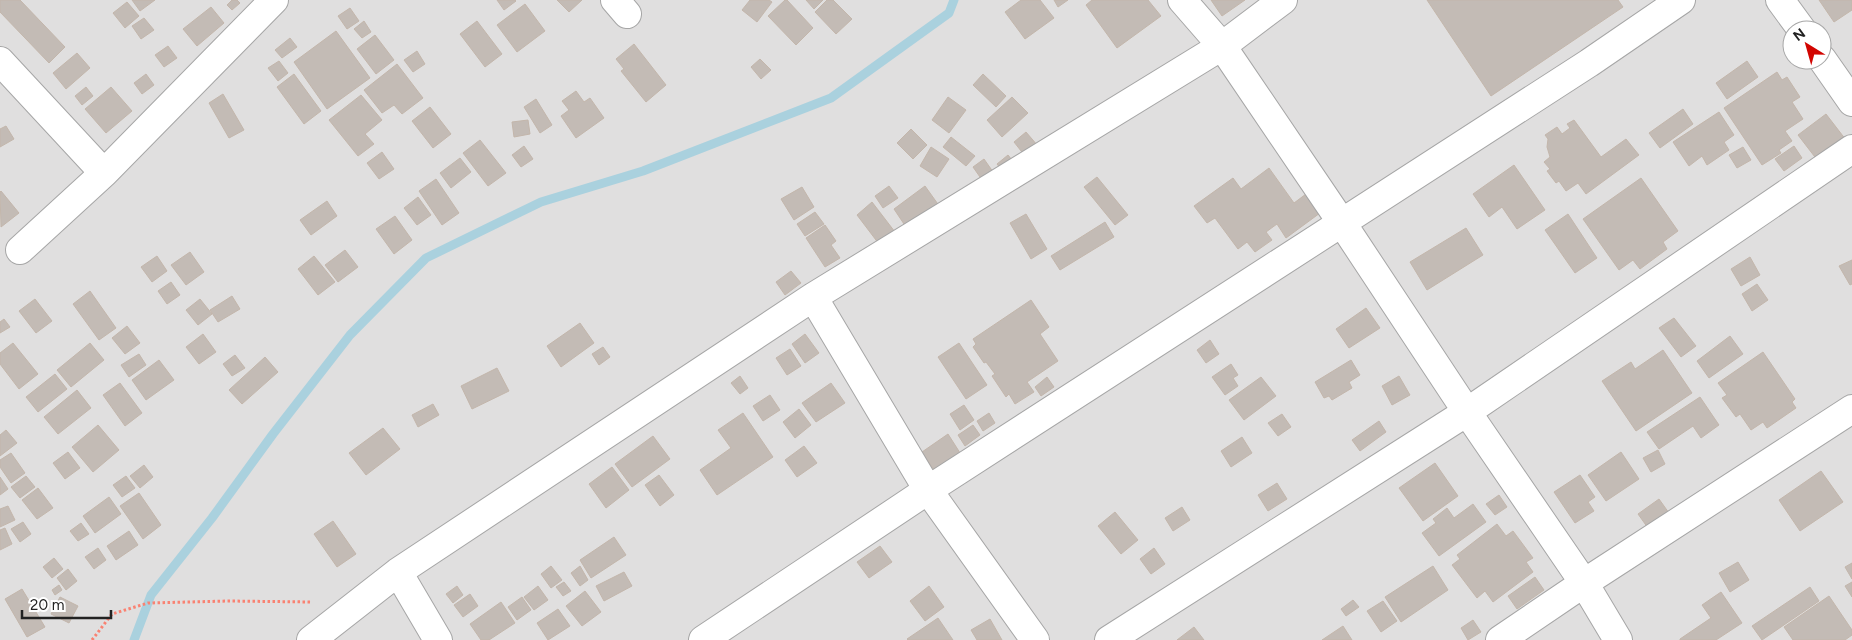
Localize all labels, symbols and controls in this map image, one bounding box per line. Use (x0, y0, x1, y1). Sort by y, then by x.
north arrow (1782, 20, 1832, 70)
text: N (1790, 25, 1809, 45)
scale bar (22, 588, 111, 620)
text: 20 m (30, 596, 64, 614)

